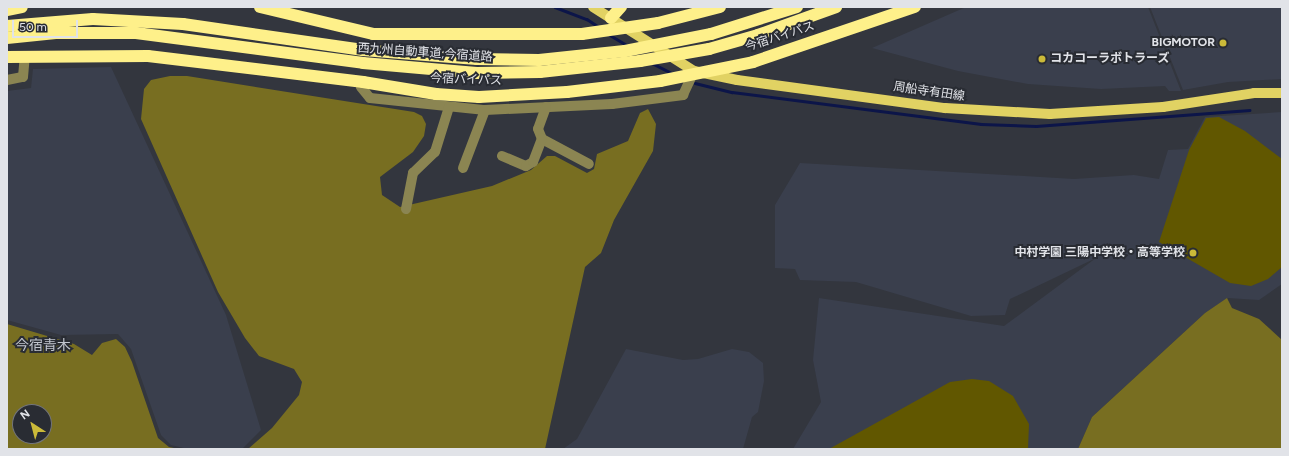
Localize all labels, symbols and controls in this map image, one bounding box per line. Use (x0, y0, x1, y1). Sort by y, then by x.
scale bar (14, 12, 80, 38)
street label: 今宿バイパス (744, 19, 816, 55)
text: 50 m (19, 20, 47, 34)
place label: BIGMOTOR (1152, 36, 1215, 50)
marker: BIGMOTOR (1218, 38, 1228, 48)
street label: 西九州自動車道;今宿道路 (357, 41, 493, 65)
place label: コカコーラボトラーズ (1050, 52, 1170, 66)
marker: コカコーラボトラーズ (1037, 54, 1047, 64)
street label: 今宿バイパス (430, 72, 502, 88)
street label: 周船寺有田線 (892, 80, 966, 104)
place label: 中村学園 三陽中学校・高等学校 (1014, 246, 1185, 260)
marker: 中村学園 三陽中学校・高等学校 (1188, 248, 1198, 258)
district label: 今宿青木 (15, 338, 71, 354)
north arrow (12, 404, 52, 444)
text: N (18, 407, 32, 422)

